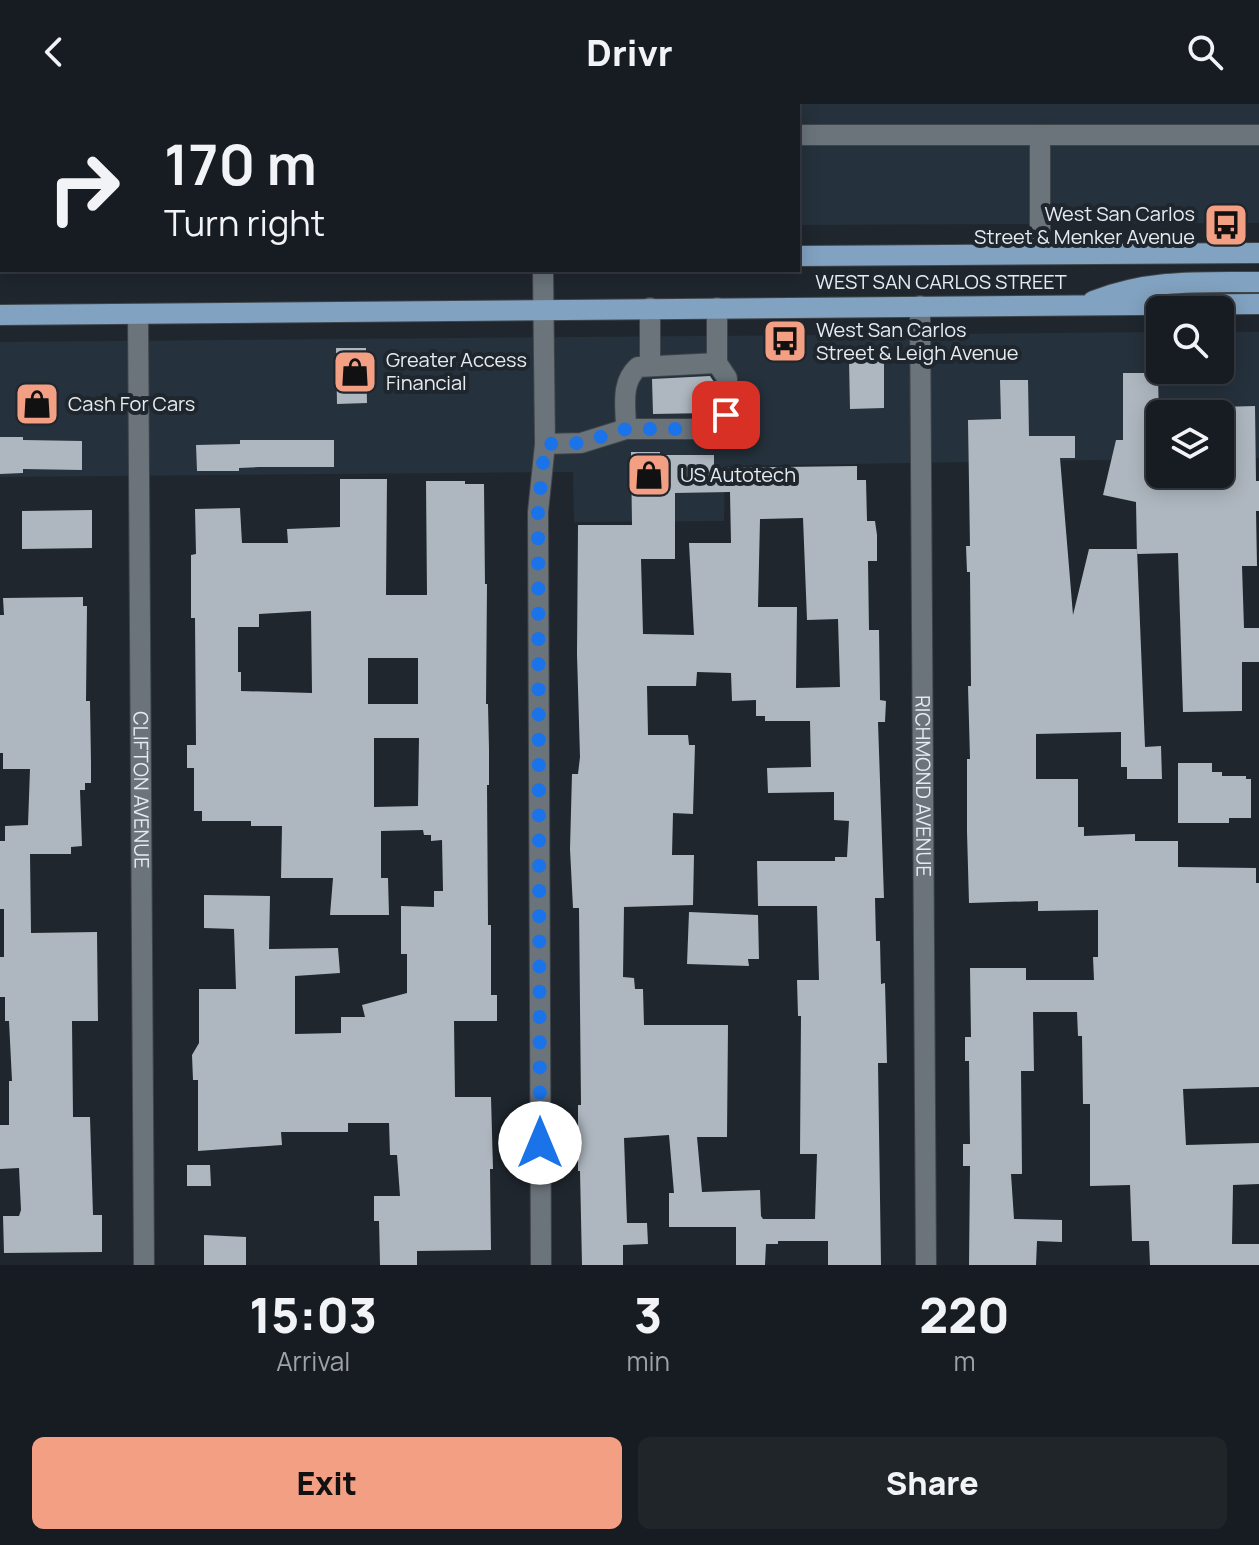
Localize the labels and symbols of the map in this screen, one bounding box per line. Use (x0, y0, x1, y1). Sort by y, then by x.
place label: West San Carlos Street & Menker Avenue (974, 200, 1195, 250)
bus stop icon: West San Carlos Street & Menker Avenue (1202, 201, 1250, 249)
street label: WEST SAN CARLOS STREET (815, 268, 1067, 295)
place label: West San Carlos Street & Leigh Avenue (816, 316, 1019, 366)
bus stop icon: West San Carlos Street & Leigh Avenue (761, 317, 809, 365)
place label: Greater Access Financial (386, 346, 527, 396)
shop icon: Greater Access Financial (331, 348, 379, 396)
shop icon: Cash For Cars (13, 380, 61, 428)
pin (692, 381, 760, 449)
place label: Cash For Cars (68, 390, 195, 417)
shop icon: US Autotech (625, 451, 673, 499)
place label: US Autotech (680, 461, 796, 488)
street label: RICHMOND AVENUE (909, 695, 938, 877)
street label: CLIFTON AVENUE (128, 711, 155, 869)
position arrow (498, 1101, 582, 1185)

